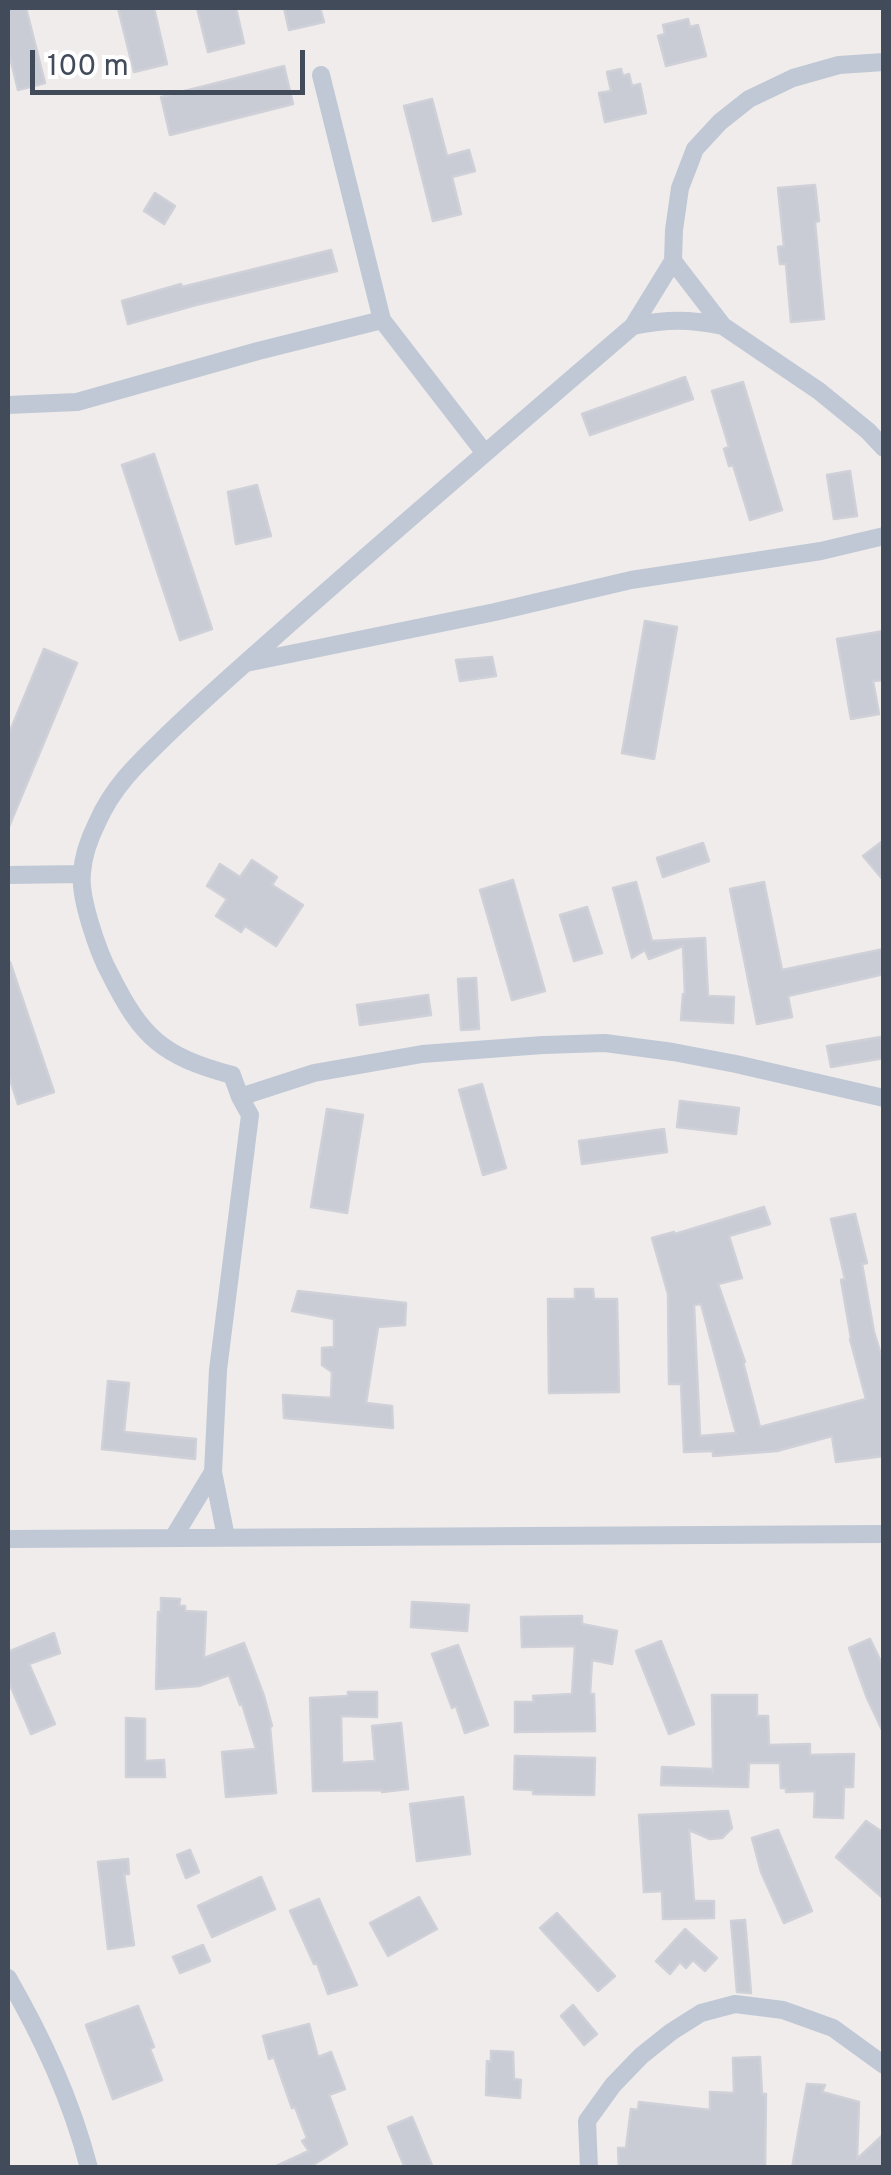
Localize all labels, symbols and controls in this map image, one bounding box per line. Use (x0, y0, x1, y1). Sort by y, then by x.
scale bar (35, 30, 310, 92)
text: 100 m (47, 49, 129, 86)

